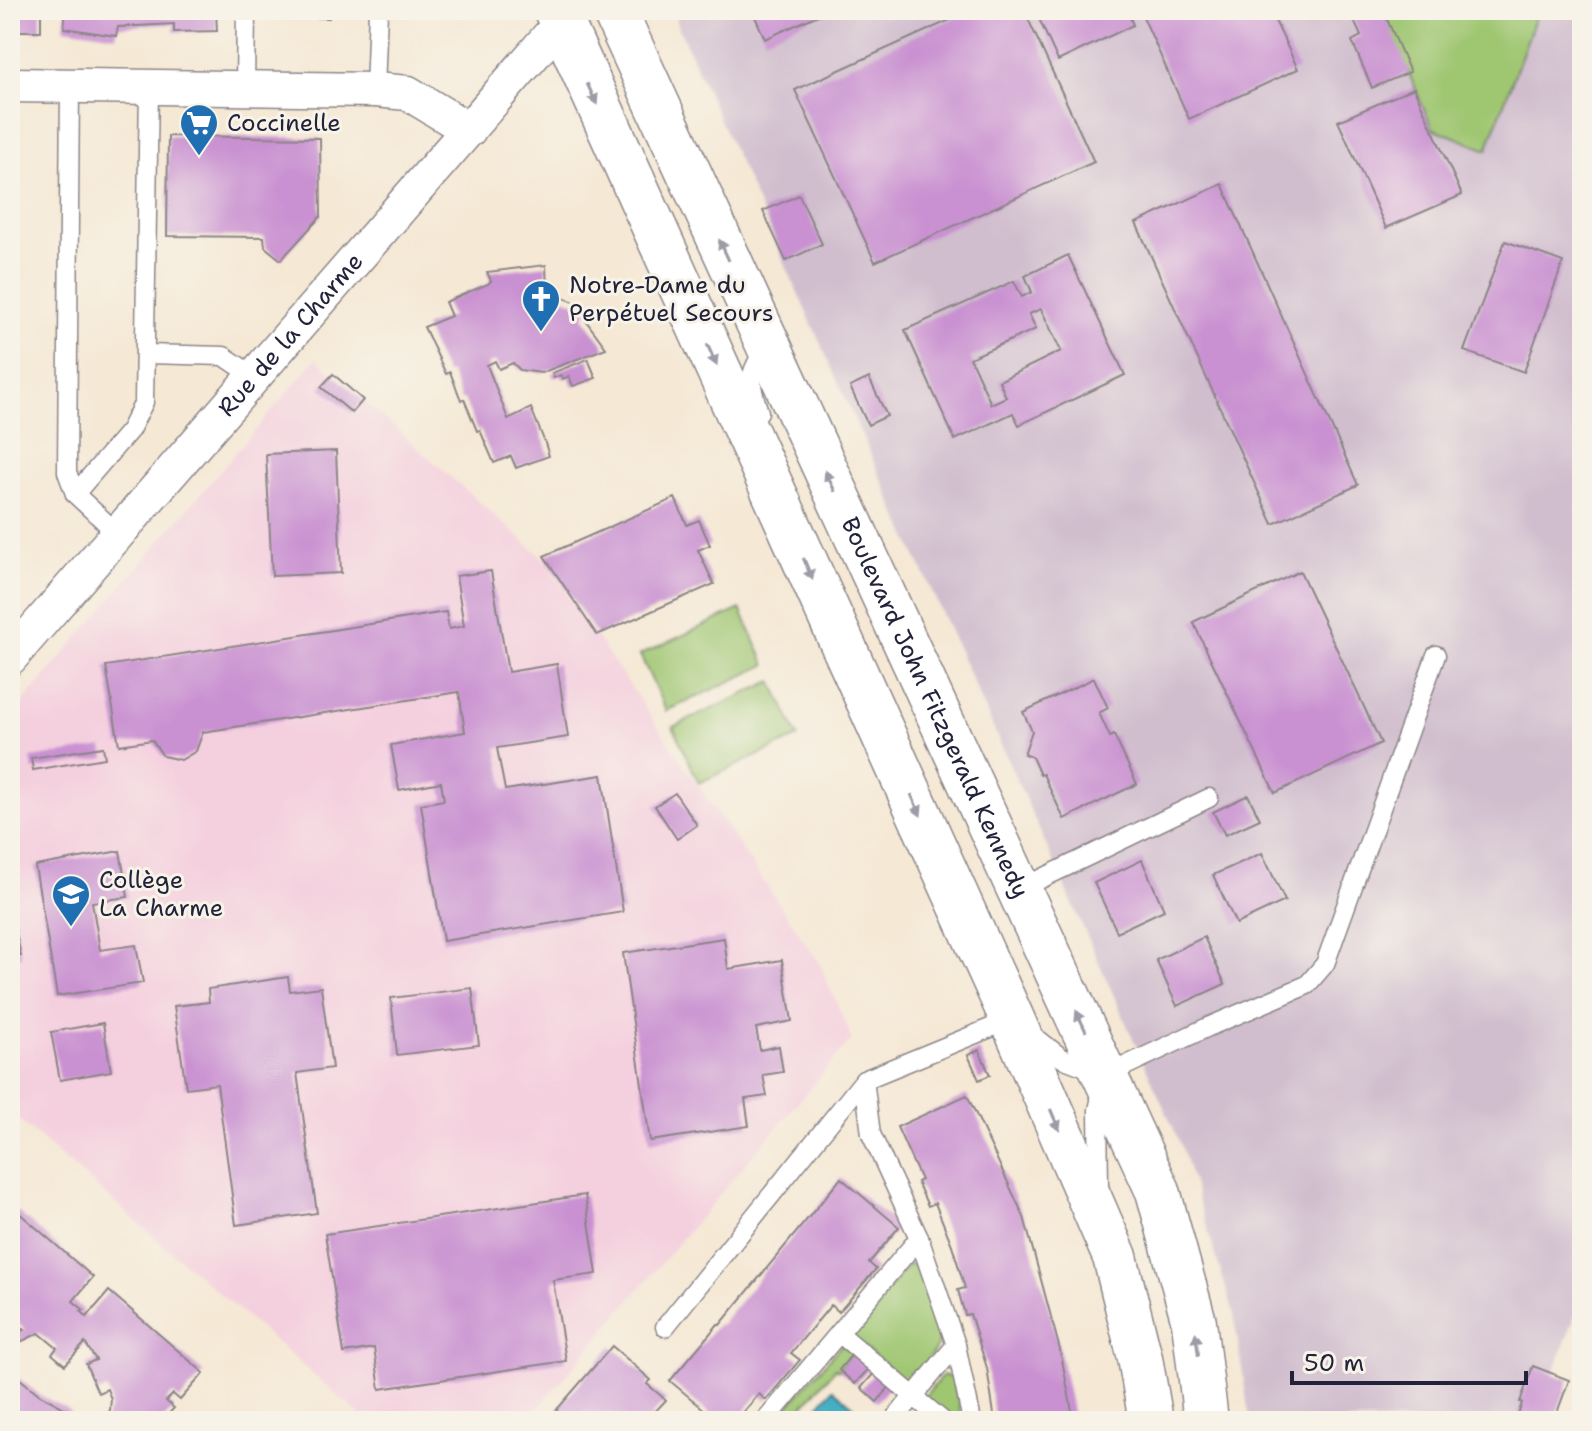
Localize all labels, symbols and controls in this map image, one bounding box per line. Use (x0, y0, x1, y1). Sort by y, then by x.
one-way arrow (586, 82, 599, 105)
supermarket icon: Coccinelle (178, 102, 220, 157)
place label: Coccinelle (227, 107, 341, 139)
one-way arrow (717, 238, 731, 262)
street label: Rue de la Charme (211, 246, 370, 423)
place label: Notre-Dame du Perpétuel Secours (569, 269, 774, 329)
church icon: Notre-Dame du Perpétuel Secours (520, 278, 562, 333)
one-way arrow (705, 344, 719, 367)
one-way arrow (823, 469, 837, 492)
street label: Boulevard John Fitzgerald Kennedy (834, 512, 1037, 903)
one-way arrow (801, 557, 814, 581)
one-way arrow (909, 794, 922, 817)
place label: Collège La Charme (99, 864, 223, 924)
school or university icon: Collège La Charme (50, 873, 92, 928)
one-way arrow (1074, 1009, 1088, 1033)
one-way arrow (1049, 1108, 1062, 1132)
one-way arrow (1190, 1331, 1203, 1356)
scale bar (1292, 1335, 1526, 1385)
text: 50 m (1304, 1347, 1364, 1379)

